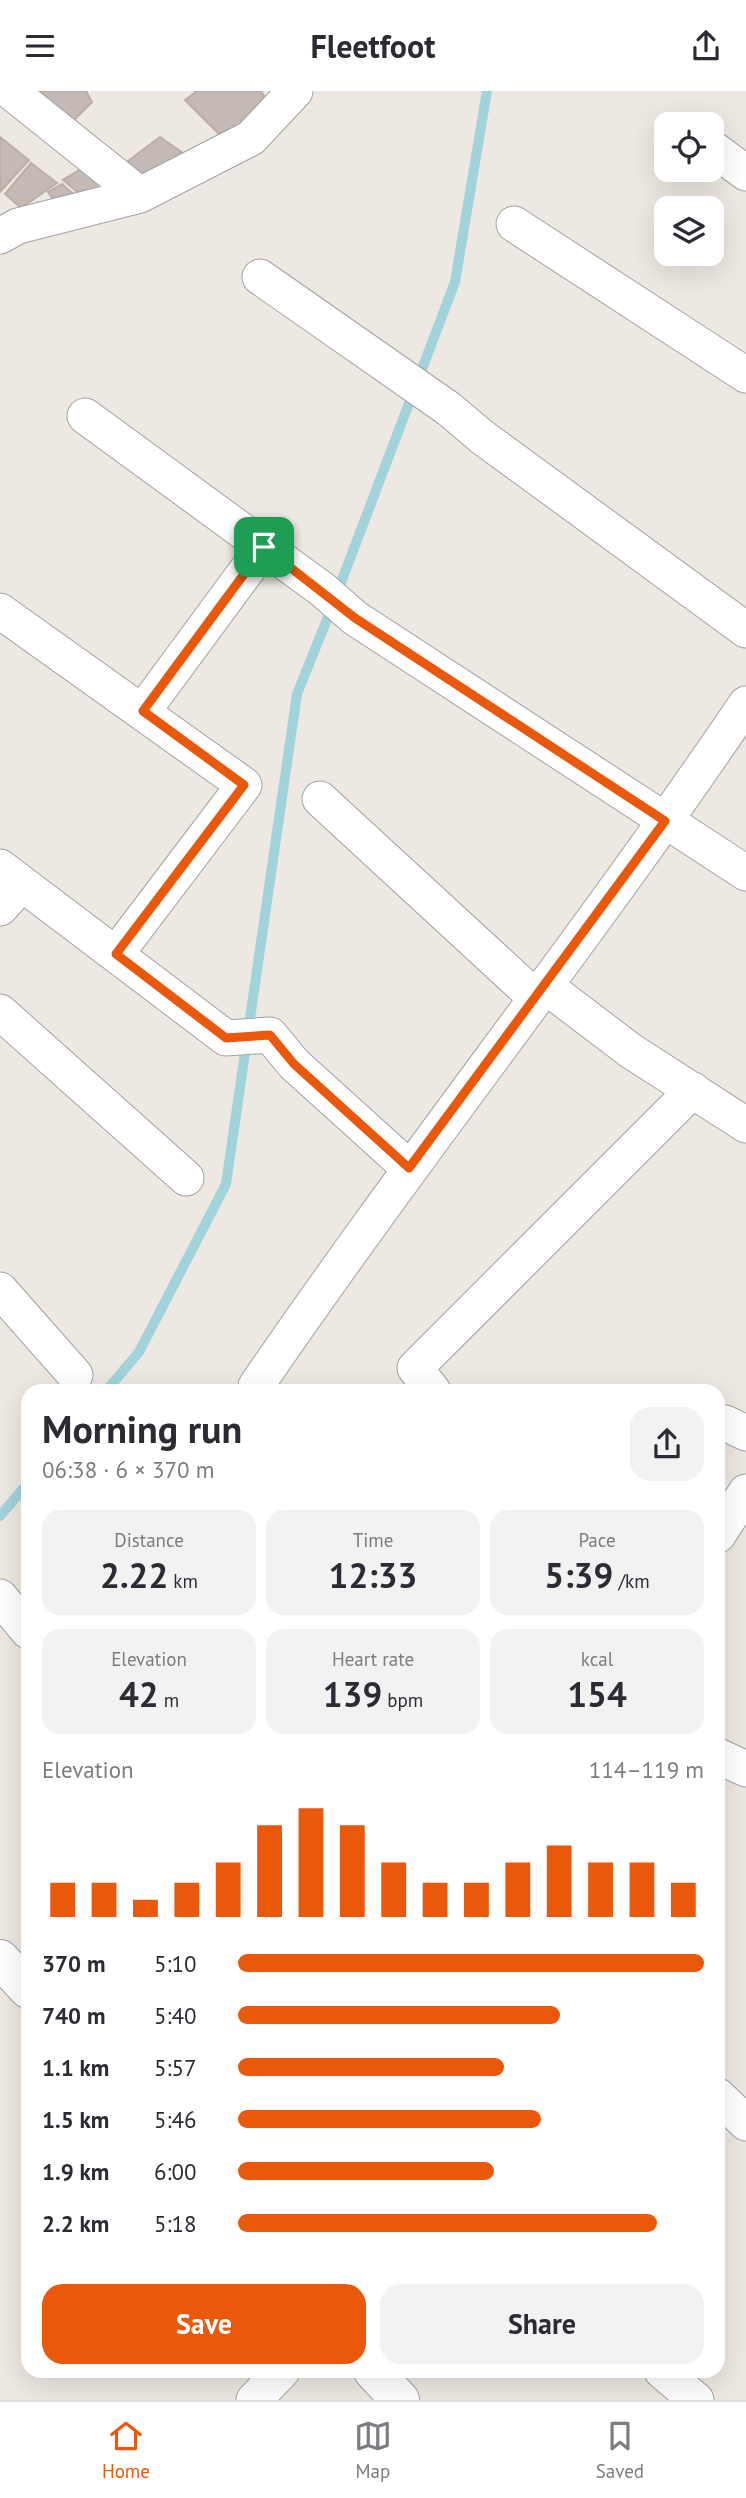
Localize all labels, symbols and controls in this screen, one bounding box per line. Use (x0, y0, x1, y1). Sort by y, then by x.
text: Fleetfoot (311, 25, 435, 67)
icon: menu (21, 27, 59, 65)
icon: share (687, 27, 725, 65)
map controls (654, 112, 724, 266)
button: locate (654, 112, 724, 182)
button: layers (654, 196, 724, 266)
pin (234, 517, 294, 577)
icon: arrive (245, 528, 283, 566)
text: Morning run (42, 1404, 242, 1453)
button: share (630, 1407, 704, 1481)
text: 06:38 · 6 × 370 m (42, 1455, 214, 1484)
text: Distance (114, 1528, 184, 1552)
text: Time (353, 1528, 393, 1552)
text: Pace (578, 1528, 616, 1552)
text: 2.22 (100, 1552, 168, 1598)
text: 12:33 (329, 1552, 417, 1598)
text: 5:39 (544, 1552, 613, 1598)
text: km (168, 1569, 198, 1593)
text: /km (613, 1569, 650, 1593)
text: Elevation (111, 1647, 187, 1671)
text: Heart rate (332, 1647, 414, 1671)
text: kcal (581, 1647, 613, 1671)
text: 42 (119, 1671, 159, 1717)
text: 139 (323, 1671, 382, 1717)
text: 154 (567, 1671, 627, 1717)
text: m (159, 1688, 179, 1712)
text: bpm (382, 1688, 423, 1712)
text: Elevation (42, 1755, 134, 1784)
text: 114–119 m (589, 1755, 704, 1784)
text: 370 m (42, 1949, 105, 1978)
text: 5:10 (154, 1949, 197, 1978)
text: 740 m (42, 2001, 105, 2030)
text: 5:40 (154, 2001, 197, 2030)
text: 1.1 km (42, 2053, 109, 2082)
text: 5:57 (154, 2053, 197, 2082)
text: 1.5 km (42, 2105, 109, 2134)
text: 5:46 (154, 2105, 197, 2134)
text: 1.9 km (42, 2157, 109, 2186)
text: 6:00 (154, 2157, 197, 2186)
text: 2.2 km (42, 2209, 109, 2238)
text: 5:18 (154, 2209, 197, 2238)
button: Save (42, 2284, 366, 2364)
button: Share (380, 2284, 704, 2364)
tab: Home (102, 2417, 150, 2483)
tab: Map (354, 2417, 392, 2483)
tab: Saved (596, 2417, 644, 2483)

